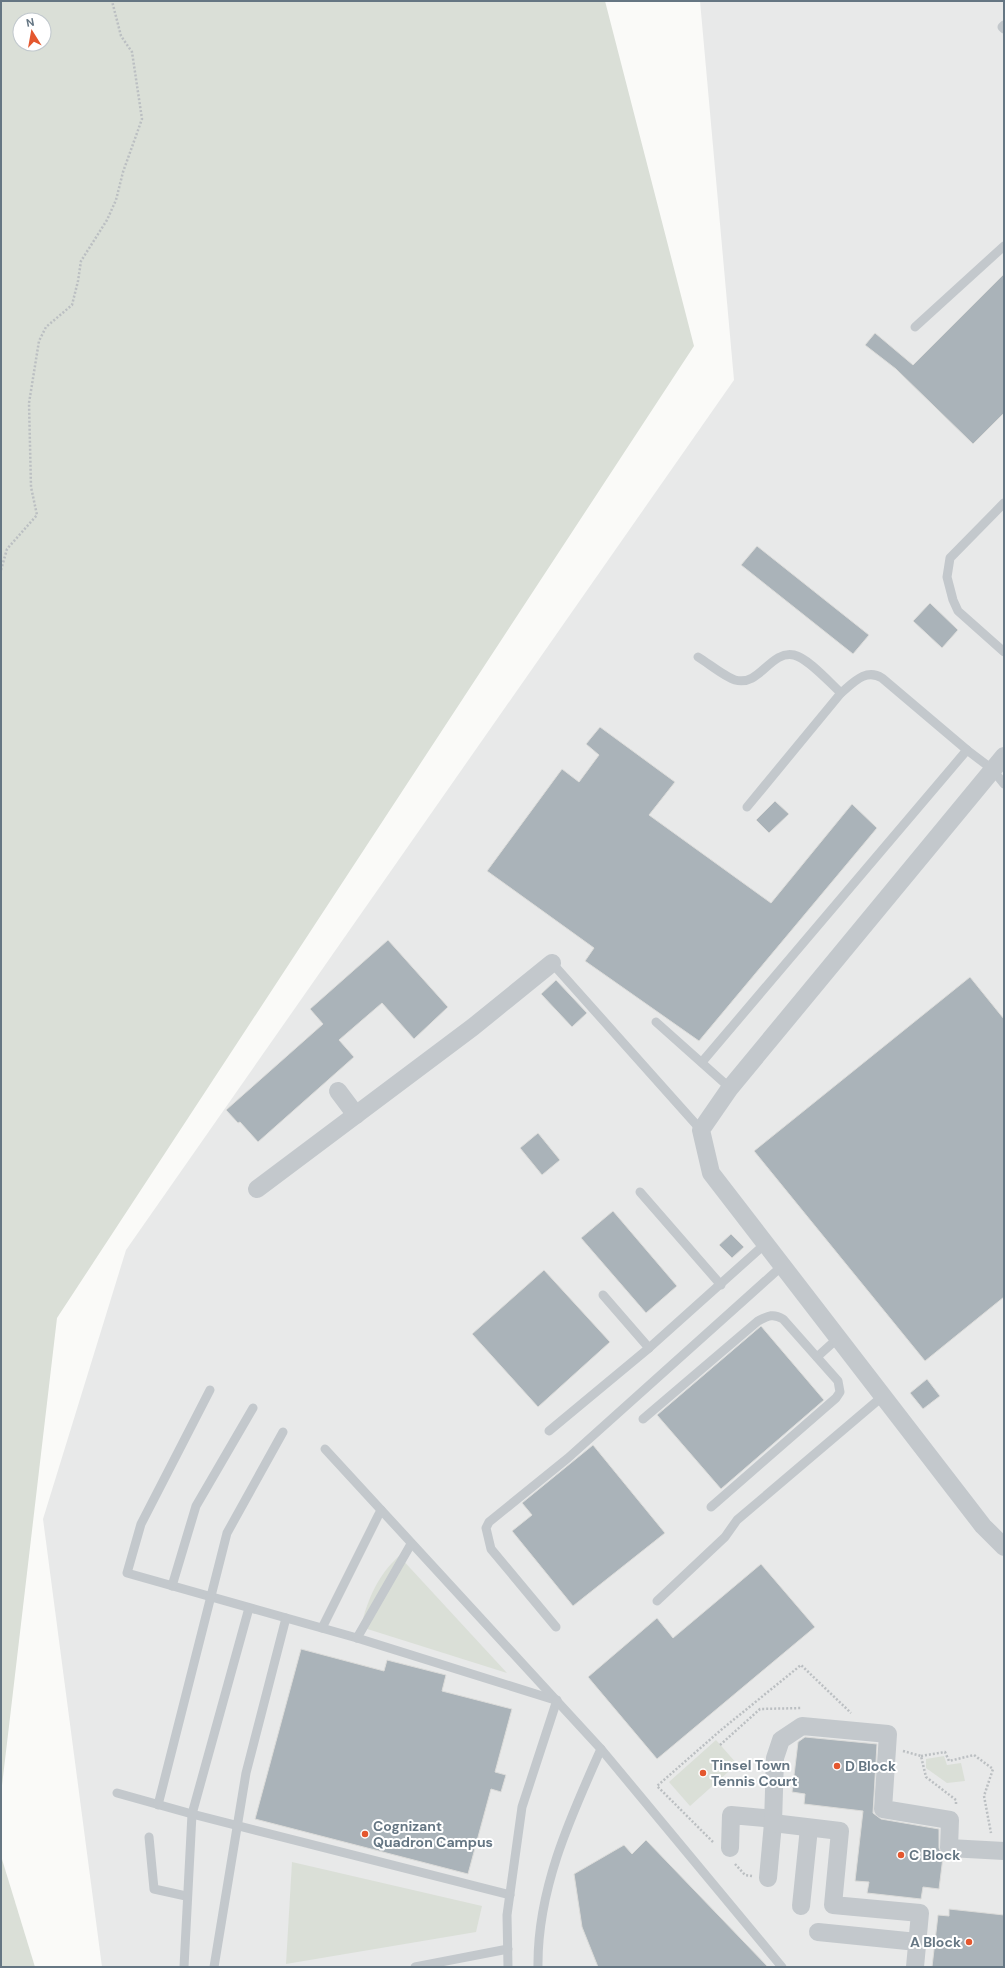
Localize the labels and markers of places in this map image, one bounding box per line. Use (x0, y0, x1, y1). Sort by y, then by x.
place label: Tinsel Town Tennis Court (711, 1756, 798, 1790)
place label: D Block (845, 1757, 896, 1775)
marker: D Block (832, 1761, 842, 1771)
marker: Tinsel Town Tennis Court (698, 1768, 708, 1778)
place label: Cognizant Quadron Campus (373, 1817, 493, 1851)
marker: Cognizant Quadron Campus (360, 1829, 370, 1839)
place label: C Block (909, 1846, 960, 1864)
marker: C Block (896, 1850, 906, 1860)
place label: A Block (910, 1933, 961, 1951)
marker: A Block (964, 1937, 974, 1947)

